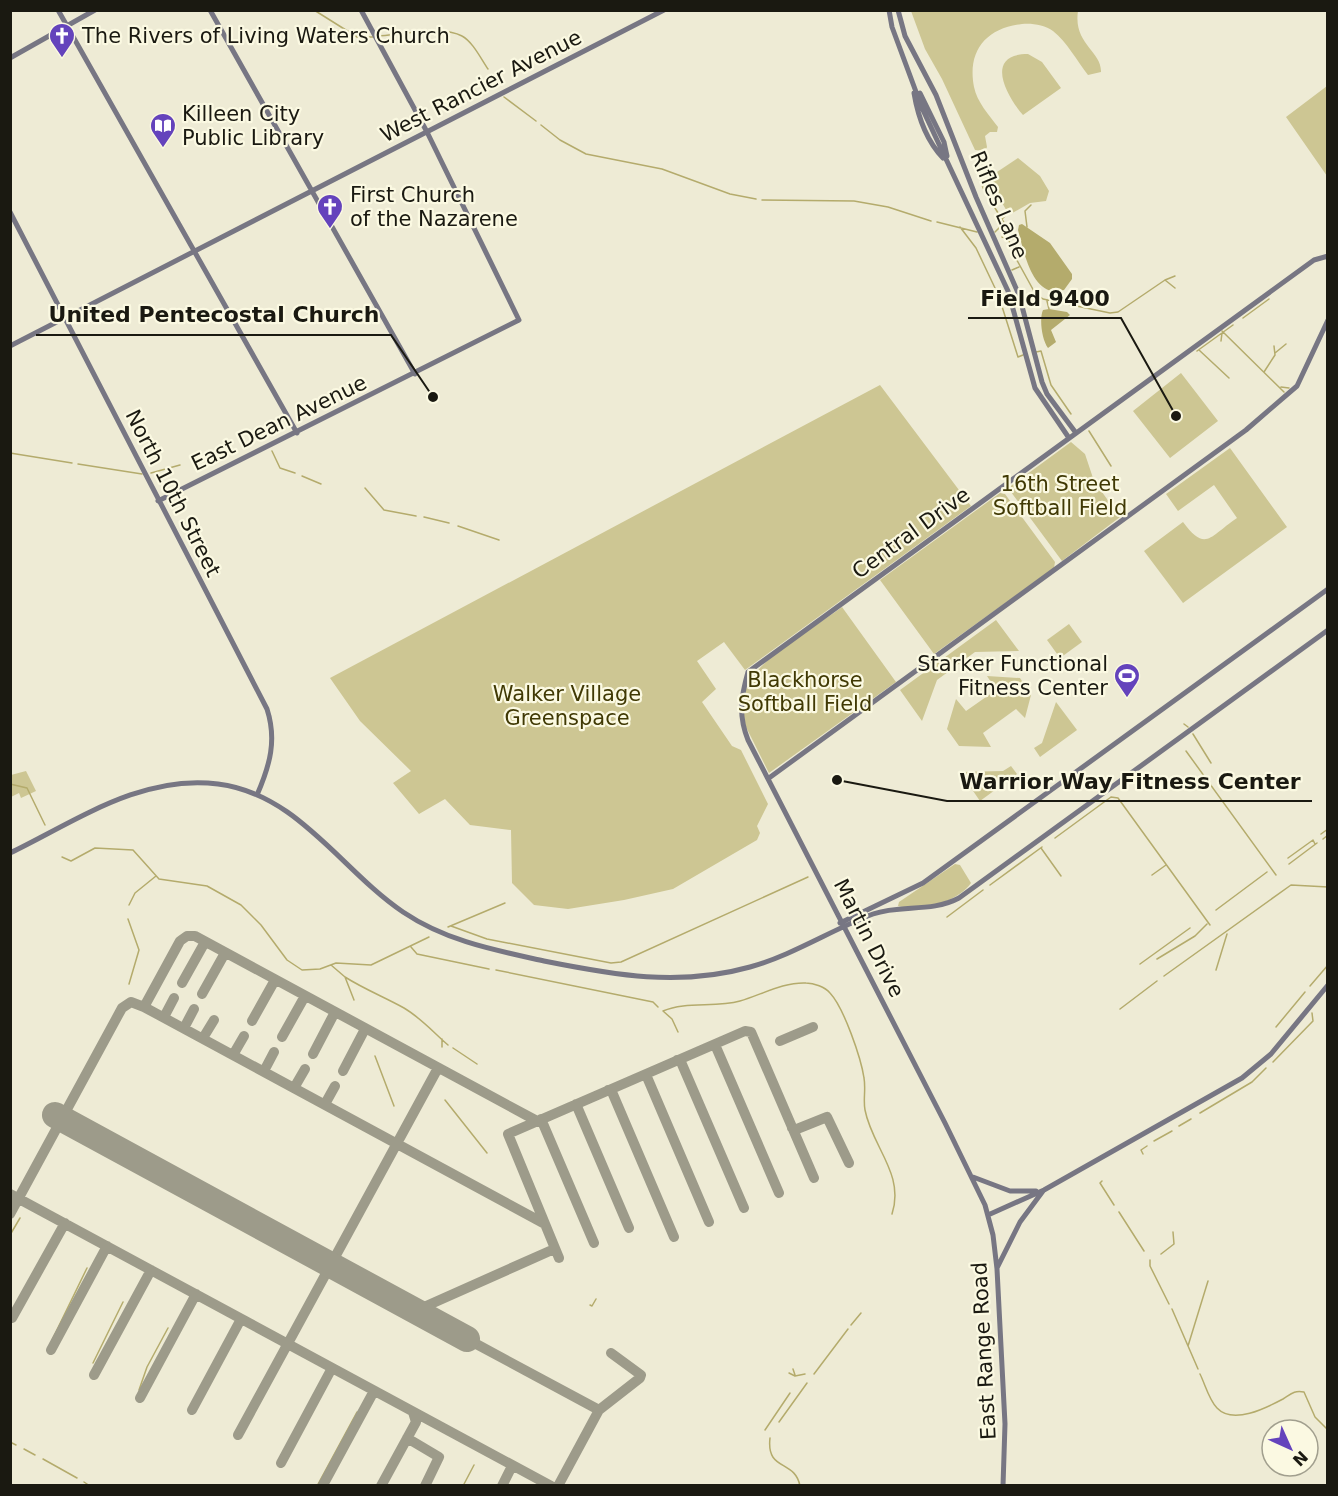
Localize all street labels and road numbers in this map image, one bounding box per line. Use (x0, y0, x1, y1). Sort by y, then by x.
street label: West Rancier Avenue (377, 25, 585, 147)
street label: Rifles Lane (965, 147, 1033, 263)
street label: East Dean Avenue (187, 370, 371, 476)
street label: North 10th Street (121, 406, 225, 580)
street label: Central Drive (848, 482, 974, 584)
street label: Martin Drive (829, 875, 909, 1001)
street label: East Range Road (967, 1262, 1001, 1440)

